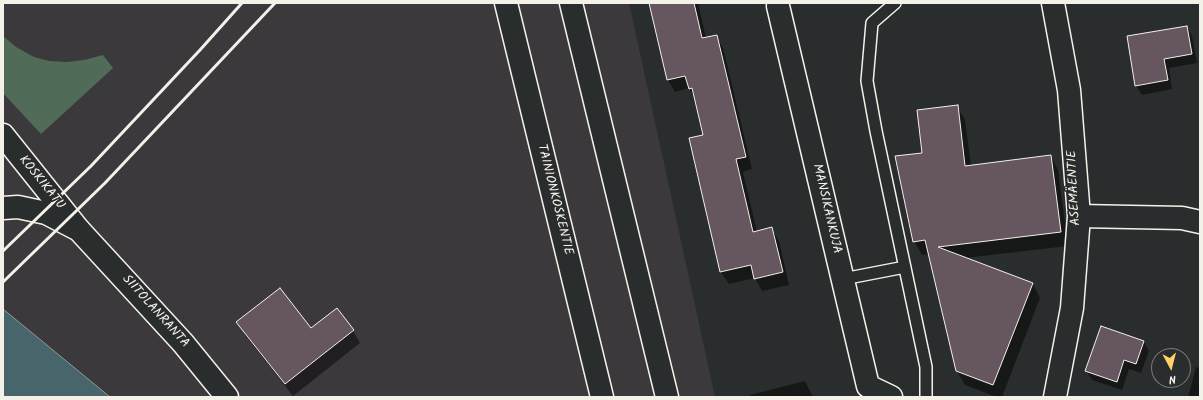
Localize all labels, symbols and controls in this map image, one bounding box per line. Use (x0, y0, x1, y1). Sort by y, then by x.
street label: TAINIONKOSKENTIE (533, 143, 575, 257)
street label: ASEMÄENTIE (1065, 150, 1085, 226)
street label: KOSKIKATU (15, 153, 67, 213)
street label: MANSIKANKUJA (808, 163, 844, 255)
street label: SIITOLANRANTA (118, 272, 192, 352)
north arrow (1151, 348, 1191, 388)
text: N (1168, 370, 1177, 388)

